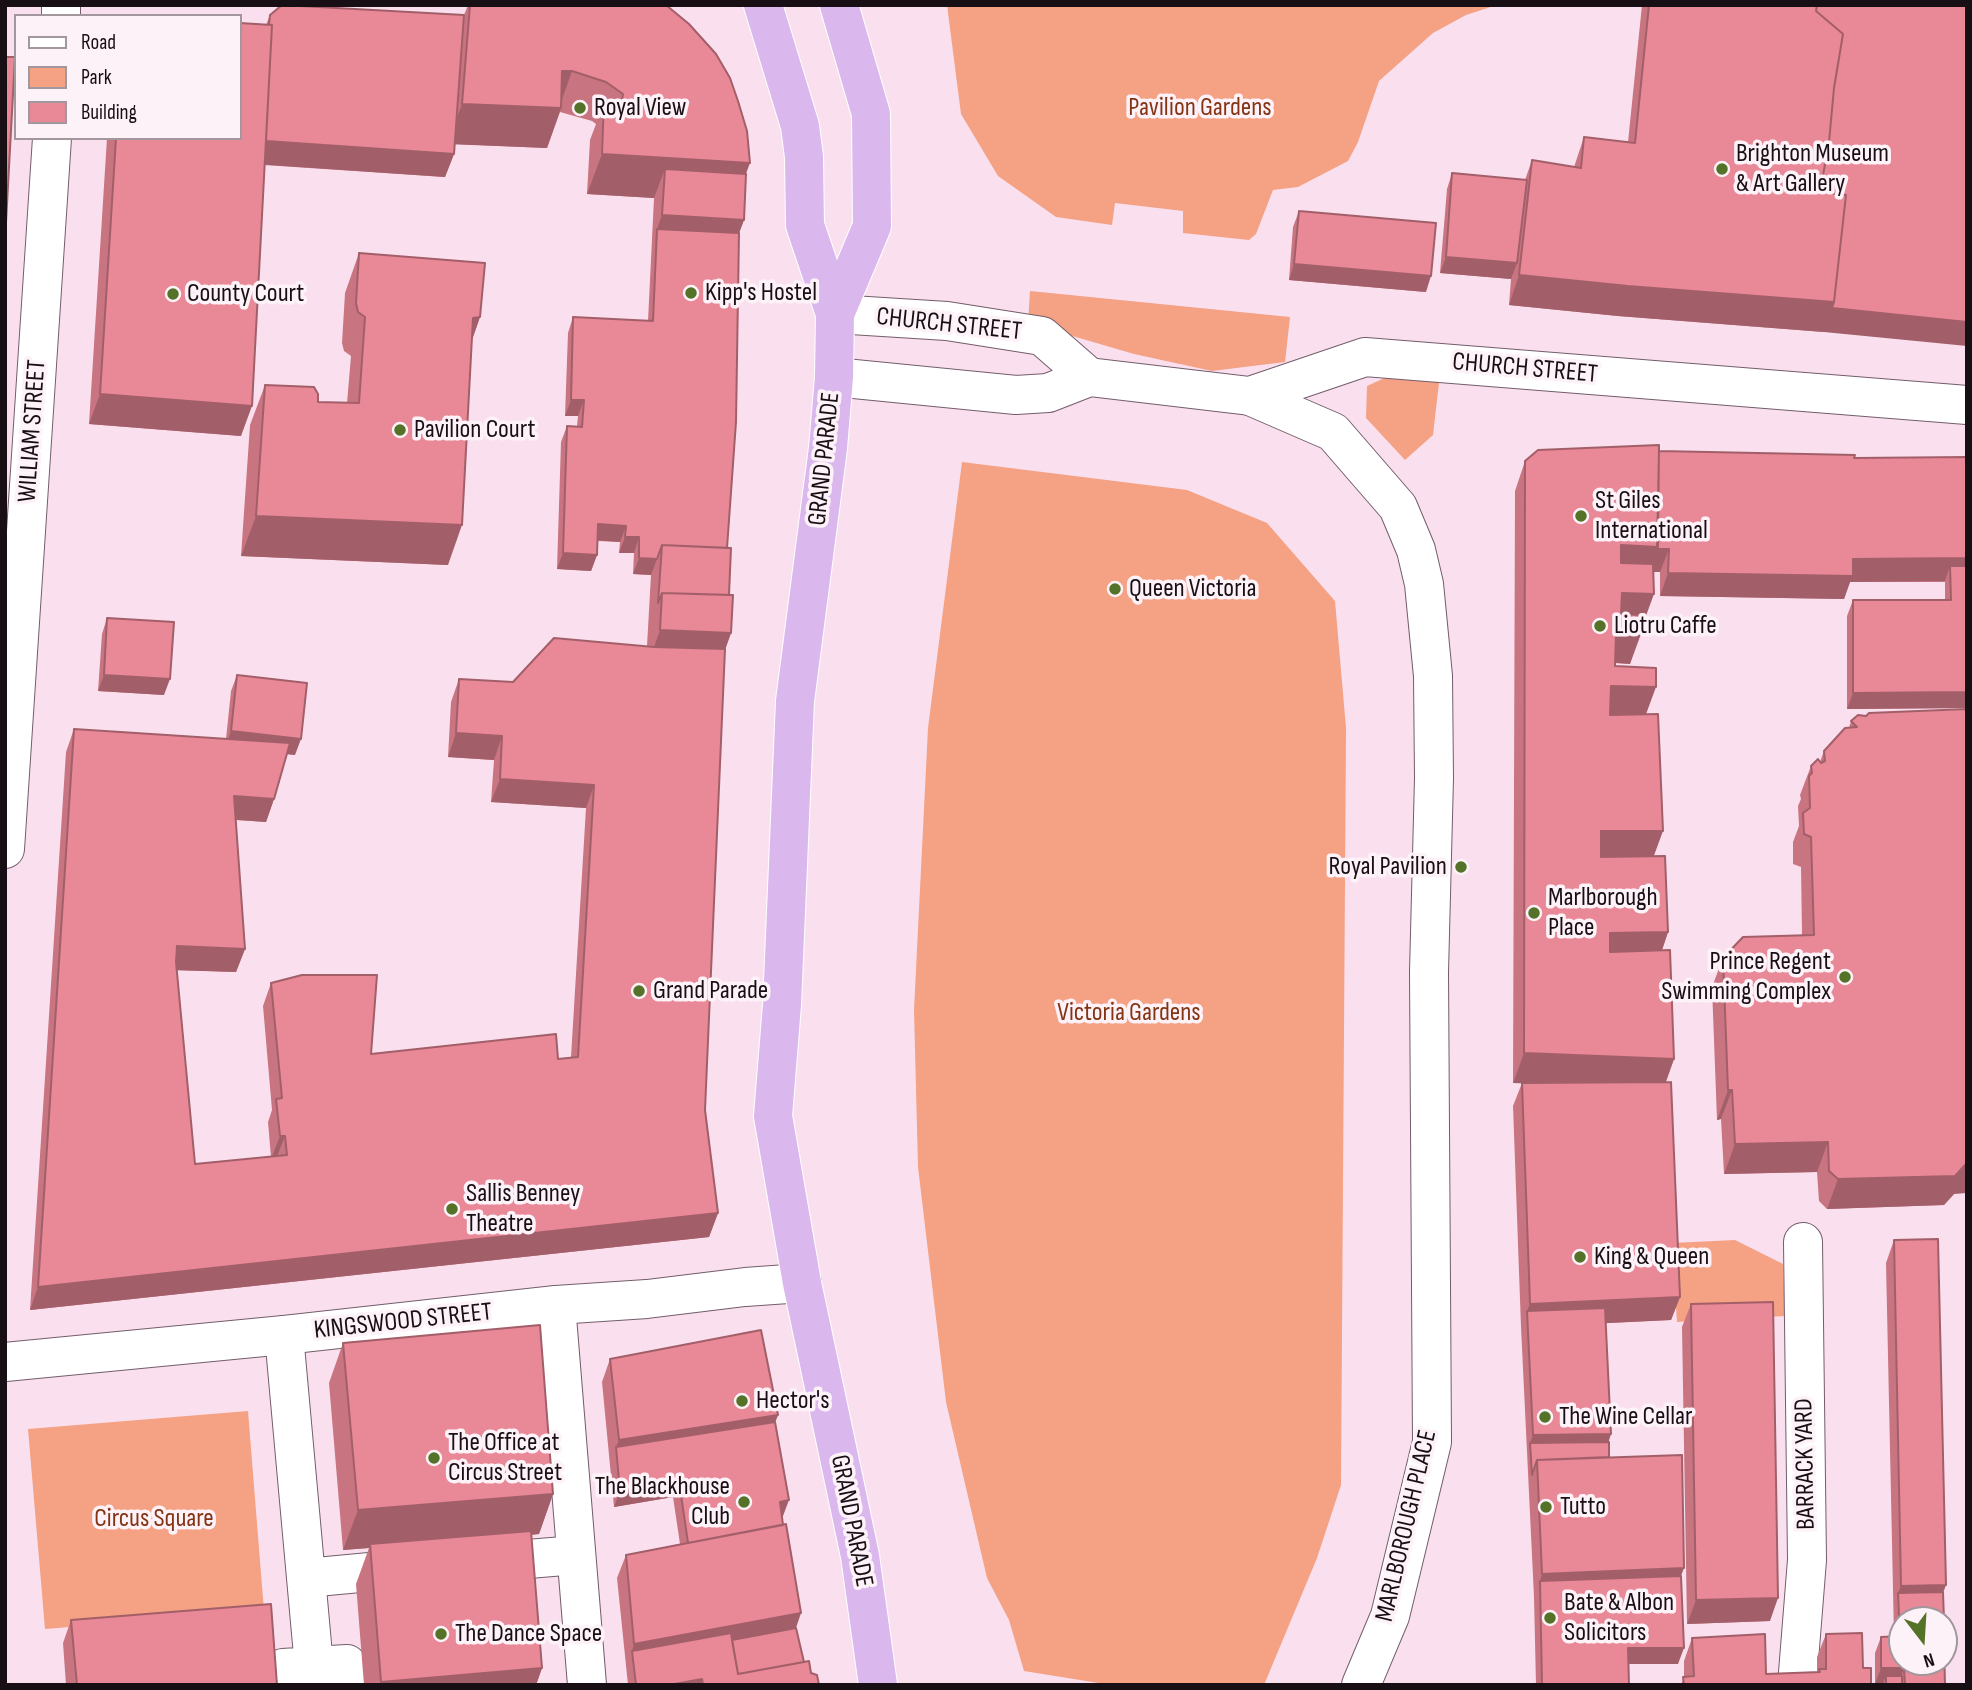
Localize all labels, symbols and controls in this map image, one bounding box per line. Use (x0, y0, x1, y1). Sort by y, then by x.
legend (14, 14, 242, 140)
text: Road (81, 30, 116, 55)
text: Park (81, 65, 112, 90)
place label: Royal View (594, 92, 686, 124)
park label: Pavilion Gardens (1128, 92, 1272, 124)
text: Building (81, 100, 137, 125)
marker: Royal View (572, 100, 588, 116)
place label: Brighton Museum & Art Gallery (1736, 138, 1889, 200)
marker: Brighton Museum & Art Gallery (1714, 161, 1730, 177)
place label: Kipp's Hostel (705, 277, 817, 309)
place label: County Court (187, 278, 304, 310)
marker: Kipp's Hostel (683, 285, 699, 301)
marker: County Court (165, 286, 181, 302)
street label: CHURCH STREET (875, 302, 1023, 348)
street label: CHURCH STREET (1451, 347, 1599, 391)
street label: WILLIAM STREET (12, 359, 54, 503)
street label: GRAND PARADE (802, 391, 848, 527)
place label: Pavilion Court (414, 414, 535, 446)
marker: Pavilion Court (392, 422, 408, 438)
place label: St Giles International (1595, 485, 1708, 546)
marker: St Giles International (1573, 508, 1589, 524)
place label: Queen Victoria (1129, 573, 1256, 605)
marker: Queen Victoria (1107, 581, 1123, 597)
place label: Liotru Caffe (1614, 610, 1717, 642)
marker: Liotru Caffe (1592, 618, 1608, 634)
place label: Royal Pavilion (1329, 851, 1447, 883)
marker: Royal Pavilion (1453, 859, 1469, 875)
place label: Marlborough Place (1548, 882, 1658, 944)
marker: Marlborough Place (1526, 905, 1542, 921)
place label: Prince Regent Swimming Complex (1661, 946, 1831, 1007)
marker: Prince Regent Swimming Complex (1837, 969, 1853, 985)
place label: Grand Parade (653, 975, 768, 1007)
marker: Grand Parade (631, 983, 647, 999)
park label: Victoria Gardens (1057, 997, 1201, 1029)
place label: Sallis Benney Theatre (466, 1178, 580, 1240)
marker: Sallis Benney Theatre (444, 1201, 460, 1217)
place label: King & Queen (1594, 1241, 1709, 1273)
marker: King & Queen (1572, 1249, 1588, 1265)
street label: KINGSWOOD STREET (312, 1297, 494, 1347)
place label: Hector's (756, 1385, 829, 1417)
marker: Hector's (734, 1393, 750, 1409)
street label: BARRACK YARD (1789, 1398, 1823, 1530)
place label: The Wine Cellar (1559, 1401, 1692, 1433)
marker: The Wine Cellar (1537, 1409, 1553, 1425)
place label: The Office at Circus Street (448, 1427, 562, 1488)
street label: MARLBOROUGH PLACE (1370, 1427, 1444, 1625)
marker: The Office at Circus Street (426, 1450, 442, 1466)
street label: GRAND PARADE (823, 1452, 879, 1590)
place label: The Blackhouse Club (595, 1471, 730, 1532)
place label: Tutto (1560, 1491, 1606, 1523)
marker: The Blackhouse Club (736, 1494, 752, 1510)
marker: Tutto (1538, 1499, 1554, 1515)
park label: Circus Square (94, 1503, 214, 1535)
place label: Bate & Albon Solicitors (1564, 1587, 1674, 1648)
north arrow (1888, 1606, 1958, 1676)
marker: Bate & Albon Solicitors (1542, 1610, 1558, 1626)
place label: The Dance Space (455, 1618, 602, 1650)
marker: The Dance Space (433, 1626, 449, 1642)
text: N (1920, 1647, 1937, 1672)

